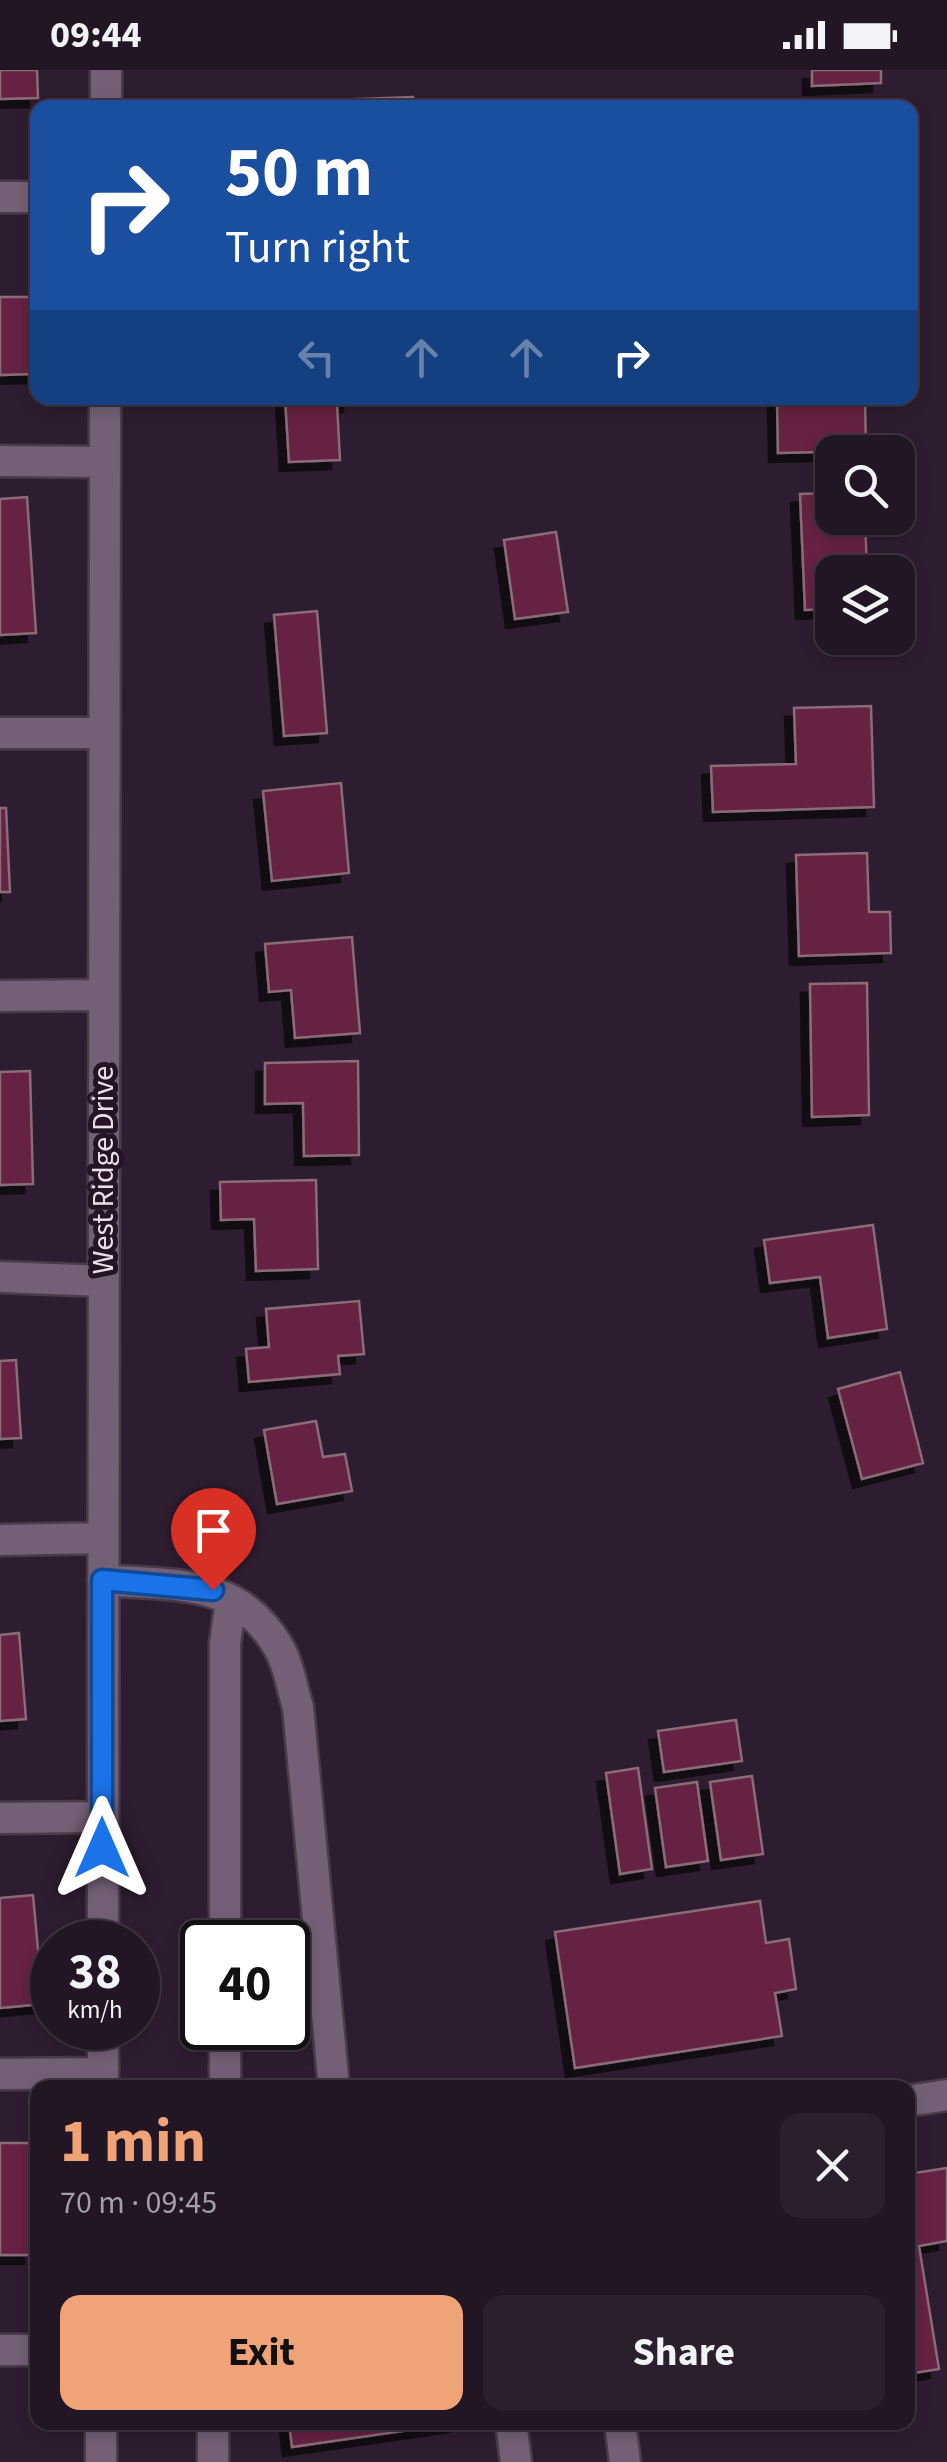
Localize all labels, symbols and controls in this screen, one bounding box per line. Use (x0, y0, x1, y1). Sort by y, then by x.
text: 09:44 (50, 8, 142, 62)
text: 50 m (225, 123, 373, 223)
icon: right (60, 140, 190, 270)
text: Turn right (225, 216, 410, 280)
icon: left (289, 330, 344, 385)
icon: ahead (394, 330, 449, 385)
icon: ahead (499, 330, 554, 385)
icon: right (604, 330, 659, 385)
map controls (815, 435, 915, 655)
button: search (815, 435, 915, 535)
button: layers (815, 555, 915, 655)
street label: West Ridge Drive (82, 1066, 125, 1274)
pin (171, 1488, 256, 1591)
icon: arrive (186, 1503, 241, 1558)
position arrow (50, 1796, 154, 1900)
speed limit sign: 40 (180, 1920, 310, 2050)
text: 38 (69, 1937, 121, 2008)
text: km/h (67, 1992, 123, 2028)
text: 1 min (60, 2100, 206, 2185)
button: close (780, 2113, 885, 2218)
text: 70 m · 09:45 (60, 2180, 217, 2226)
button: Exit (60, 2295, 463, 2410)
button: Share (483, 2295, 885, 2410)

